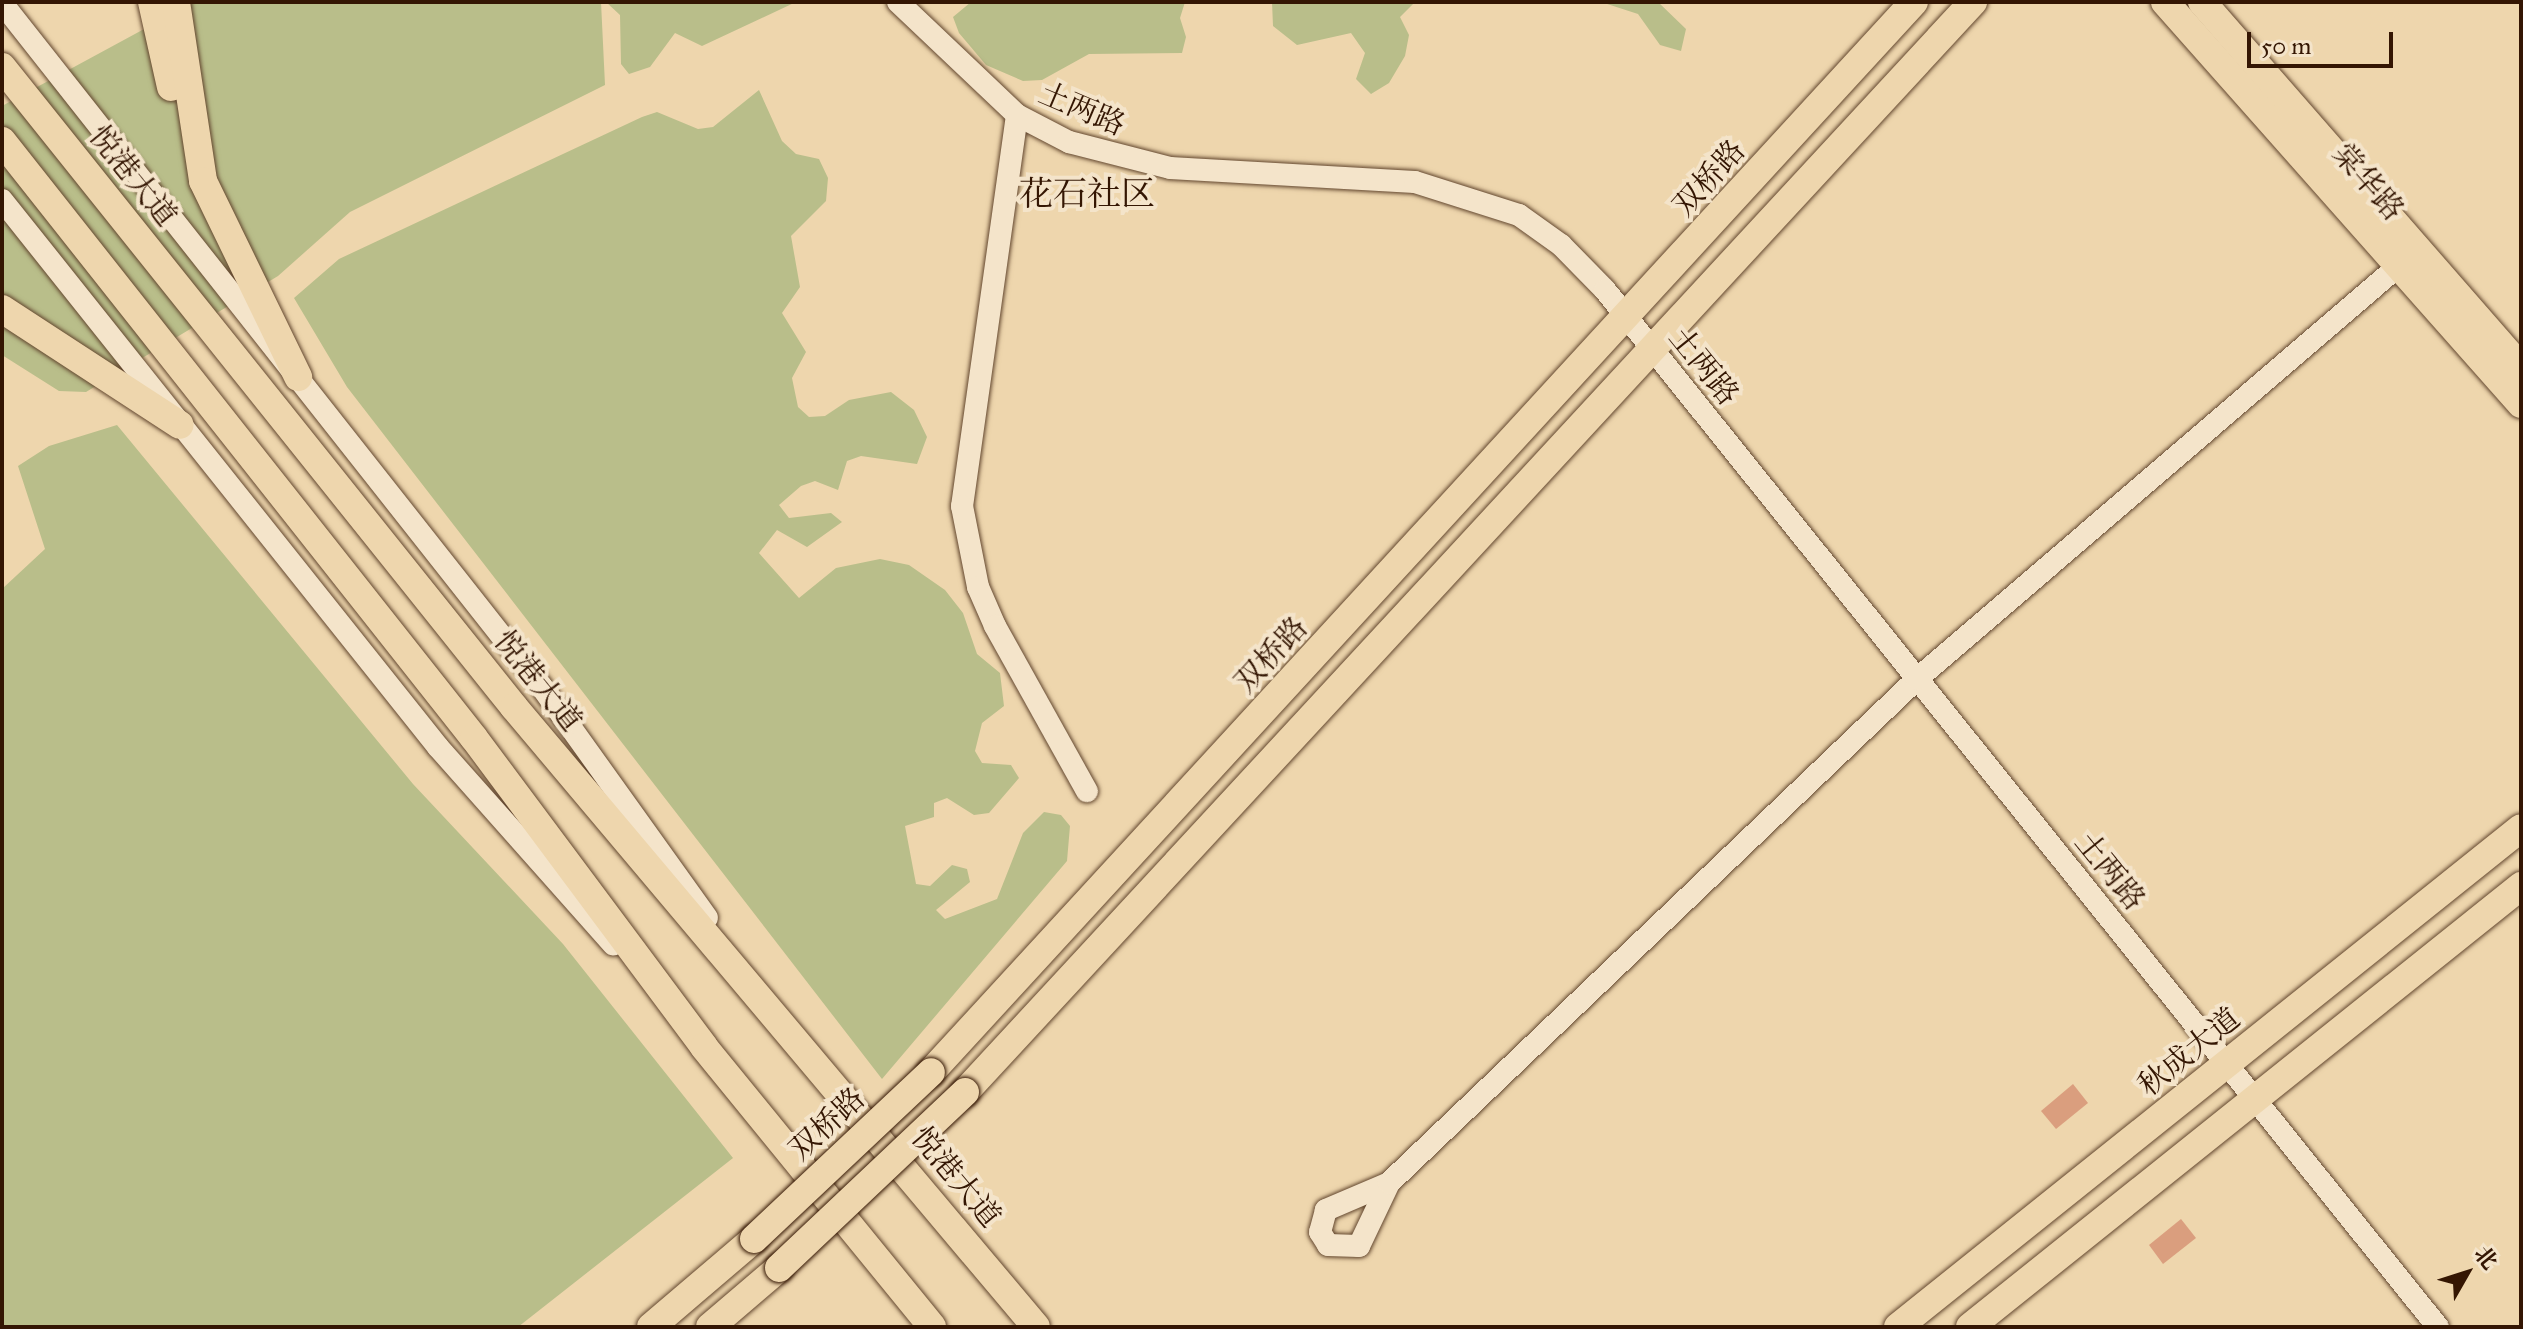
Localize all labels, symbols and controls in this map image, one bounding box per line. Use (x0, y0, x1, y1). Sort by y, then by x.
scale bar (2251, 16, 2397, 66)
text: 50 m (2261, 31, 2311, 61)
street label: 土两路 (1034, 75, 1130, 143)
street label: 悦港大道 (81, 118, 185, 234)
street label: 双桥路 (1666, 133, 1752, 223)
street label: 棠华路 (2325, 136, 2411, 228)
district label: 花石社区 (1019, 174, 1155, 214)
street label: 土两路 (1662, 320, 1746, 412)
street label: 双桥路 (1227, 610, 1315, 700)
street label: 悦港大道 (486, 623, 590, 739)
street label: 土两路 (2068, 825, 2152, 917)
street label: 秋成大道 (2131, 1000, 2247, 1104)
street label: 双桥路 (782, 1080, 872, 1168)
street label: 悦港大道 (904, 1119, 1008, 1235)
north arrow (2427, 1233, 2507, 1313)
text: 北 (2469, 1241, 2503, 1275)

